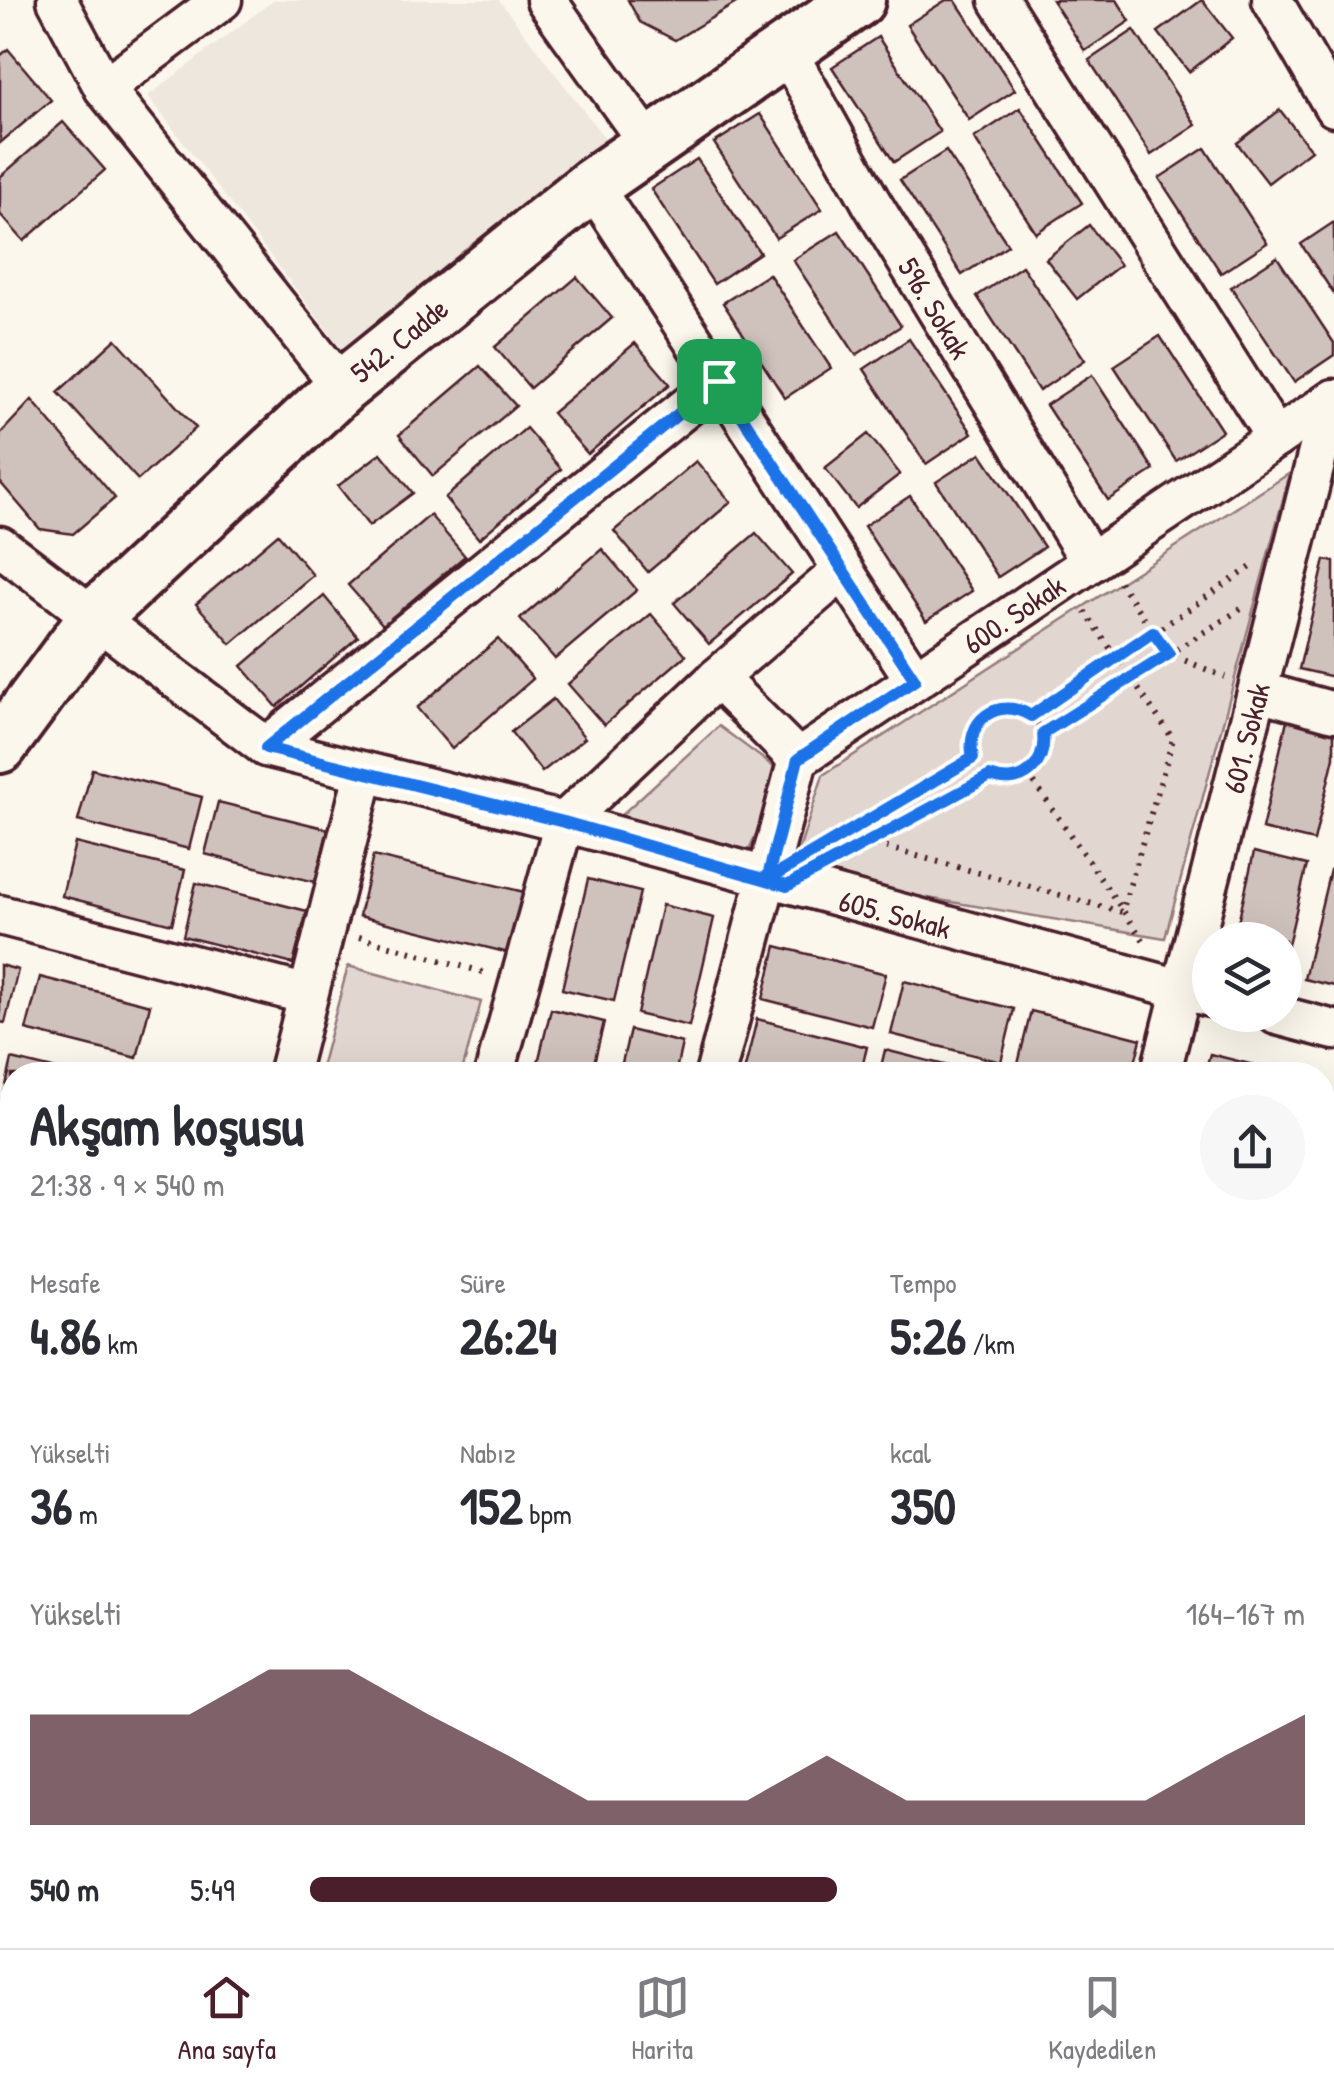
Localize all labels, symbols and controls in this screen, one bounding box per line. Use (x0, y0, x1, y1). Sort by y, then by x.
street label: 596. Sokak (889, 250, 981, 366)
street label: 542. Cadde (342, 288, 456, 392)
pin (677, 339, 762, 424)
icon: arrive (692, 354, 747, 409)
street label: 600. Sokak (955, 565, 1073, 663)
street label: 601. Sokak (1213, 679, 1279, 797)
street label: 605. Sokak (835, 880, 955, 948)
map controls (1192, 922, 1302, 1032)
button: layers (1192, 922, 1302, 1032)
text: Akşam koşusu (30, 1088, 304, 1162)
button: share (1200, 1095, 1305, 1200)
text: 21:38 · 9 × 540 m (30, 1163, 224, 1206)
text: Mesafe (30, 1264, 101, 1302)
text: Süre (460, 1264, 506, 1302)
text: Tempo (890, 1264, 957, 1302)
text: 4.86 (30, 1302, 101, 1370)
text: 26:24 (460, 1302, 557, 1370)
text: 5:26 (890, 1302, 966, 1370)
text: km (101, 1325, 138, 1363)
text: /km (966, 1325, 1015, 1363)
text: Yükselti (30, 1434, 110, 1472)
text: Nabız (460, 1434, 516, 1472)
text: kcal (890, 1434, 931, 1472)
text: 36 (30, 1472, 72, 1540)
text: 152 (460, 1472, 523, 1540)
text: 350 (890, 1472, 956, 1540)
text: m (72, 1495, 98, 1533)
text: bpm (523, 1495, 572, 1533)
text: Yükselti (30, 1592, 122, 1635)
text: 164–167 m (1186, 1592, 1305, 1635)
text: 540 m (30, 1868, 99, 1911)
text: 5:49 (190, 1868, 235, 1911)
tab: Ana sayfa (178, 1970, 276, 2068)
tab: Harita (631, 1970, 693, 2068)
tab: Kaydedilen (1048, 1970, 1156, 2068)

